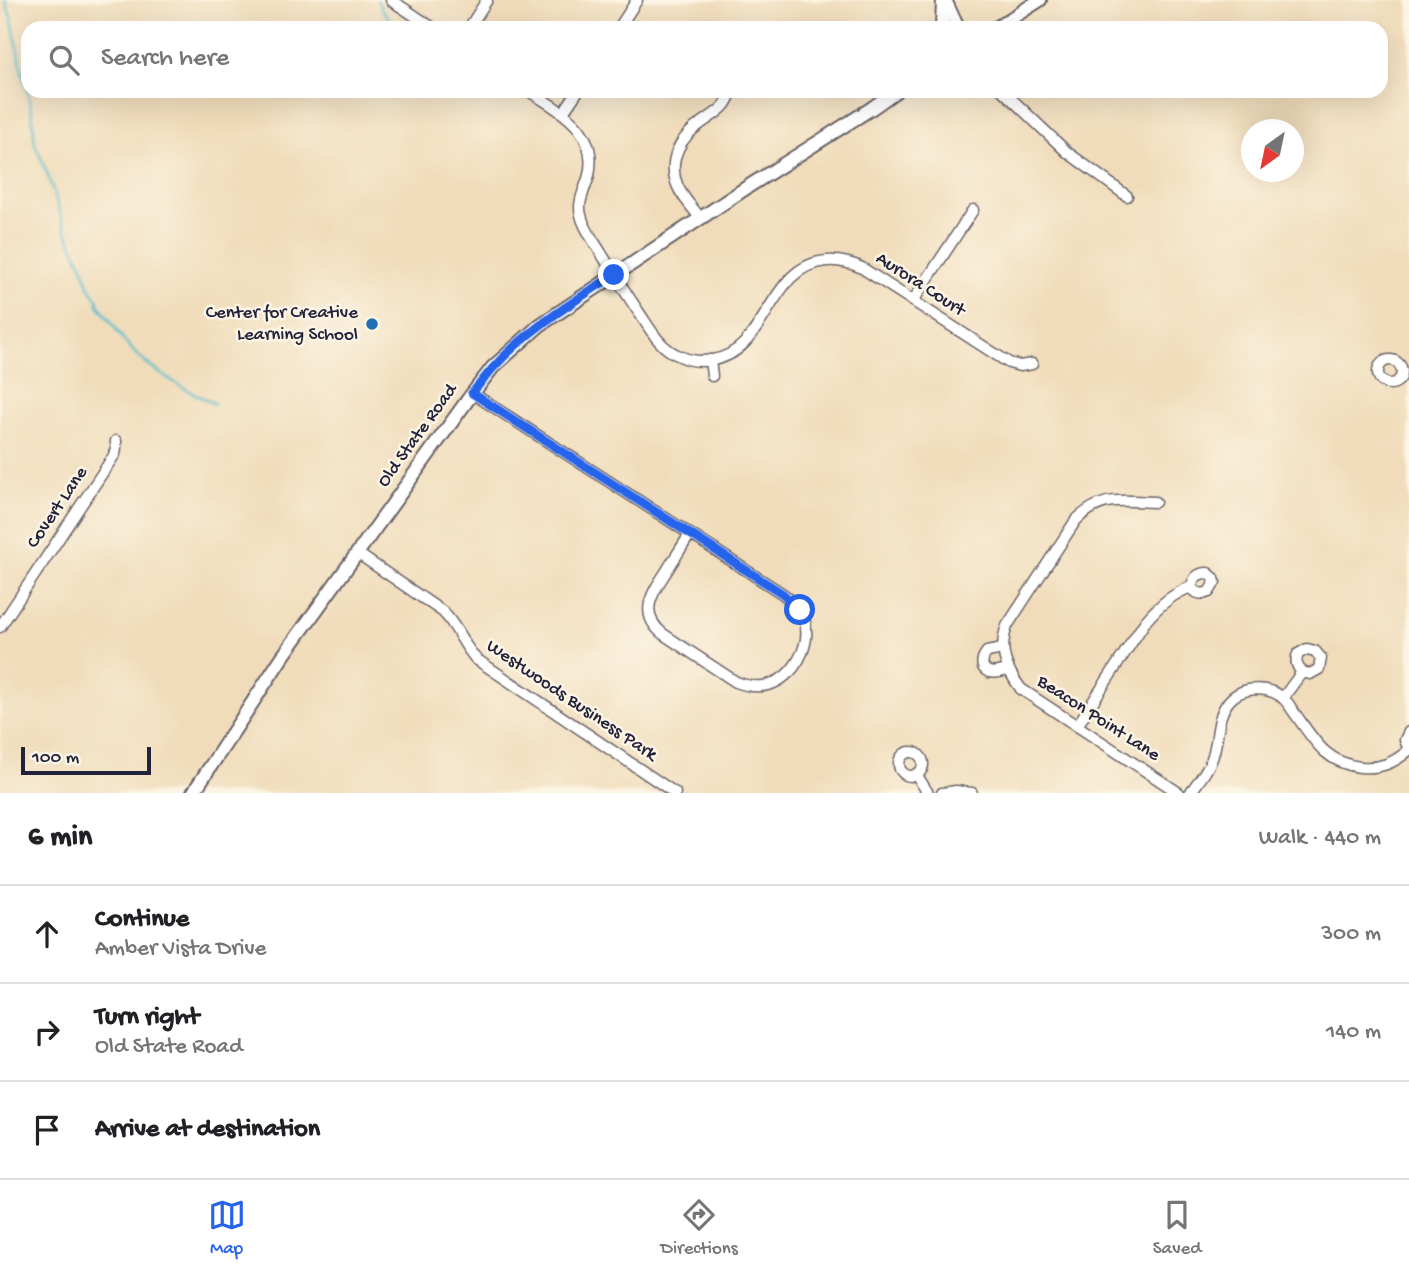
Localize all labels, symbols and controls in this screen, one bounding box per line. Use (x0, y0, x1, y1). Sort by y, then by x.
search box (21, 21, 1388, 98)
icon: search (45, 41, 83, 79)
text: Search here (101, 44, 229, 75)
north arrow (1241, 119, 1304, 182)
street label: Aurora Court (871, 248, 971, 324)
route end (598, 259, 629, 290)
place label: Center for Creative Learning School (206, 302, 358, 347)
marker: Center for Creative Learning School (364, 316, 380, 332)
street label: Old State Road (373, 378, 464, 492)
street label: Covert Lane (22, 463, 94, 553)
route start (784, 594, 815, 625)
street label: Westwoods Business Park (481, 635, 662, 768)
street label: Beacon Point Lane (1031, 670, 1164, 767)
scale bar (21, 744, 150, 776)
text: 100 m (32, 747, 79, 770)
text: 6 min (28, 821, 92, 856)
text: Walk · 440 m (1259, 825, 1381, 852)
text: Continue (95, 905, 189, 936)
icon: ahead (28, 915, 66, 953)
text: 300 m (1321, 921, 1381, 948)
text: Amber Vista Drive (95, 936, 266, 963)
text: Turn right (95, 1003, 199, 1034)
icon: right (28, 1013, 66, 1051)
text: 140 m (1326, 1019, 1381, 1046)
text: Old State Road (95, 1034, 243, 1061)
icon: arrive (28, 1111, 66, 1149)
text: Arrive at destination (95, 1115, 320, 1146)
tab: Map (208, 1196, 246, 1261)
tab: Directions (661, 1196, 738, 1261)
tab: Saved (1153, 1196, 1201, 1261)

